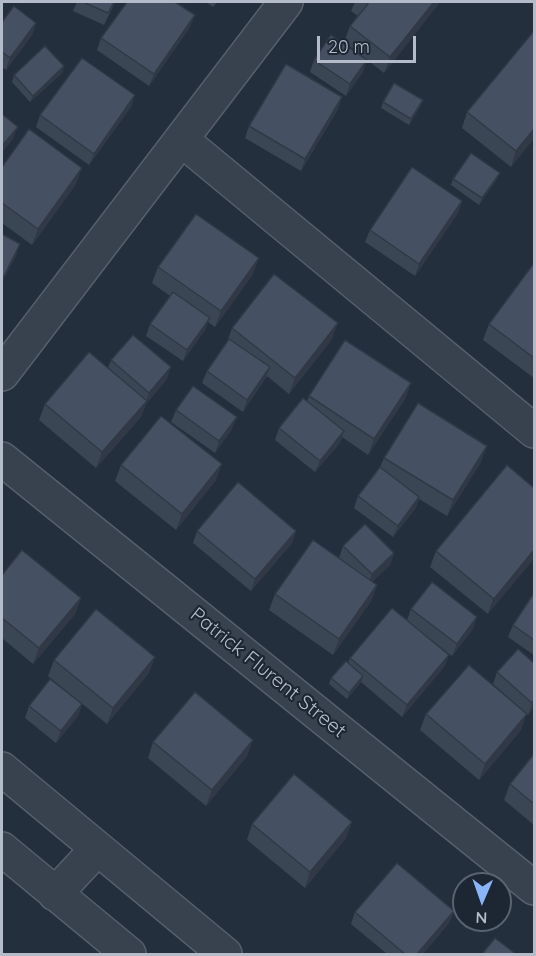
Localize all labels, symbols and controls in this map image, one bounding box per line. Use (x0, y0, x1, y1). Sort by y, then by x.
scale bar (320, 24, 419, 62)
text: 20 m (328, 35, 370, 58)
street label: Patrick Flurent Street (185, 603, 351, 743)
north arrow (452, 872, 512, 932)
text: N (475, 908, 488, 928)

